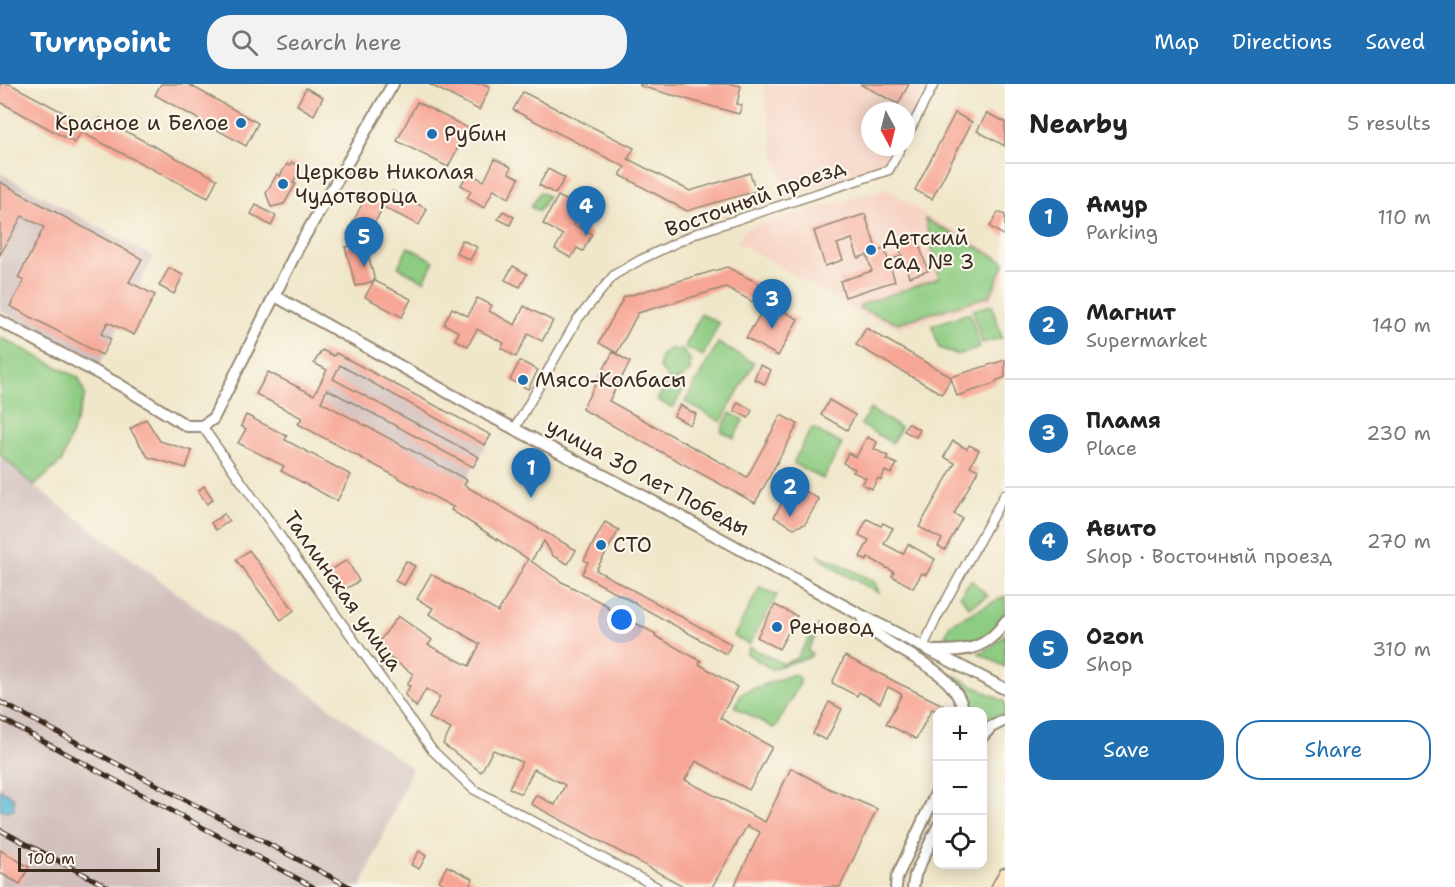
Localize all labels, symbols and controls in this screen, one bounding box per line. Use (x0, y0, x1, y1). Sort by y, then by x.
search box (207, 15, 627, 69)
text: Turnpoint (30, 23, 171, 61)
icon: search (228, 26, 261, 59)
text: Search here (276, 28, 402, 57)
text: Map (1154, 28, 1199, 56)
text: Directions (1232, 28, 1332, 56)
text: Saved (1365, 28, 1425, 56)
north arrow (861, 102, 915, 156)
text: Nearby (1029, 106, 1128, 141)
place label: Красное и Белое (55, 109, 229, 137)
text: 5 results (1347, 110, 1431, 136)
marker: Красное и Белое (234, 116, 248, 130)
place label: Рубин (444, 120, 507, 148)
marker: Рубин (425, 127, 439, 141)
street label: Восточный проезд (661, 152, 849, 244)
place label: Церковь Николая Чудотворца (295, 158, 474, 210)
marker: Церковь Николая Чудотворца (276, 177, 290, 191)
pin: 4 (566, 186, 606, 236)
text: Амур (1086, 190, 1148, 219)
text: 1 (1044, 204, 1053, 230)
text: 110 m (1377, 204, 1431, 230)
pin: 5 (344, 218, 384, 267)
text: Parking (1086, 219, 1158, 245)
place label: Детский сад № 3 (883, 224, 974, 276)
marker: Детский сад № 3 (864, 243, 878, 257)
pin: 3 (752, 280, 792, 329)
text: Магнит (1086, 298, 1176, 327)
text: 2 (1042, 312, 1056, 338)
text: 140 m (1372, 312, 1431, 338)
text: Supermarket (1086, 327, 1208, 353)
place label: Мясо-Колбасы (535, 366, 686, 394)
marker: Мясо-Колбасы (516, 373, 530, 387)
text: Пламя (1086, 406, 1161, 435)
street label: улица 30 лет Победы (542, 412, 754, 542)
text: 3 (1042, 420, 1056, 446)
text: 230 m (1366, 420, 1431, 446)
text: Place (1086, 435, 1137, 461)
pin: 1 (512, 448, 550, 498)
pin: 2 (770, 468, 810, 517)
street label: Таллинская улица (277, 505, 409, 677)
text: Авито (1086, 514, 1157, 543)
text: 4 (1042, 528, 1056, 554)
text: 270 m (1367, 528, 1431, 554)
place label: СТО (613, 531, 652, 559)
marker: СТО (594, 538, 608, 552)
text: Shop · Восточный проезд (1086, 543, 1332, 569)
your location (607, 605, 636, 634)
place label: Реновод (789, 613, 874, 641)
marker: Реновод (770, 620, 784, 634)
text: Ozon (1086, 622, 1144, 651)
text: 5 (1042, 636, 1055, 662)
text: 310 m (1372, 636, 1431, 662)
text: Shop (1086, 651, 1133, 677)
map controls (933, 707, 987, 869)
button: + (933, 707, 987, 761)
button: Save (1029, 720, 1224, 780)
button: Share (1236, 720, 1431, 780)
button: − (933, 761, 987, 815)
button: locate (933, 815, 987, 869)
scale bar (18, 845, 160, 872)
text: 100 m (27, 848, 75, 869)

